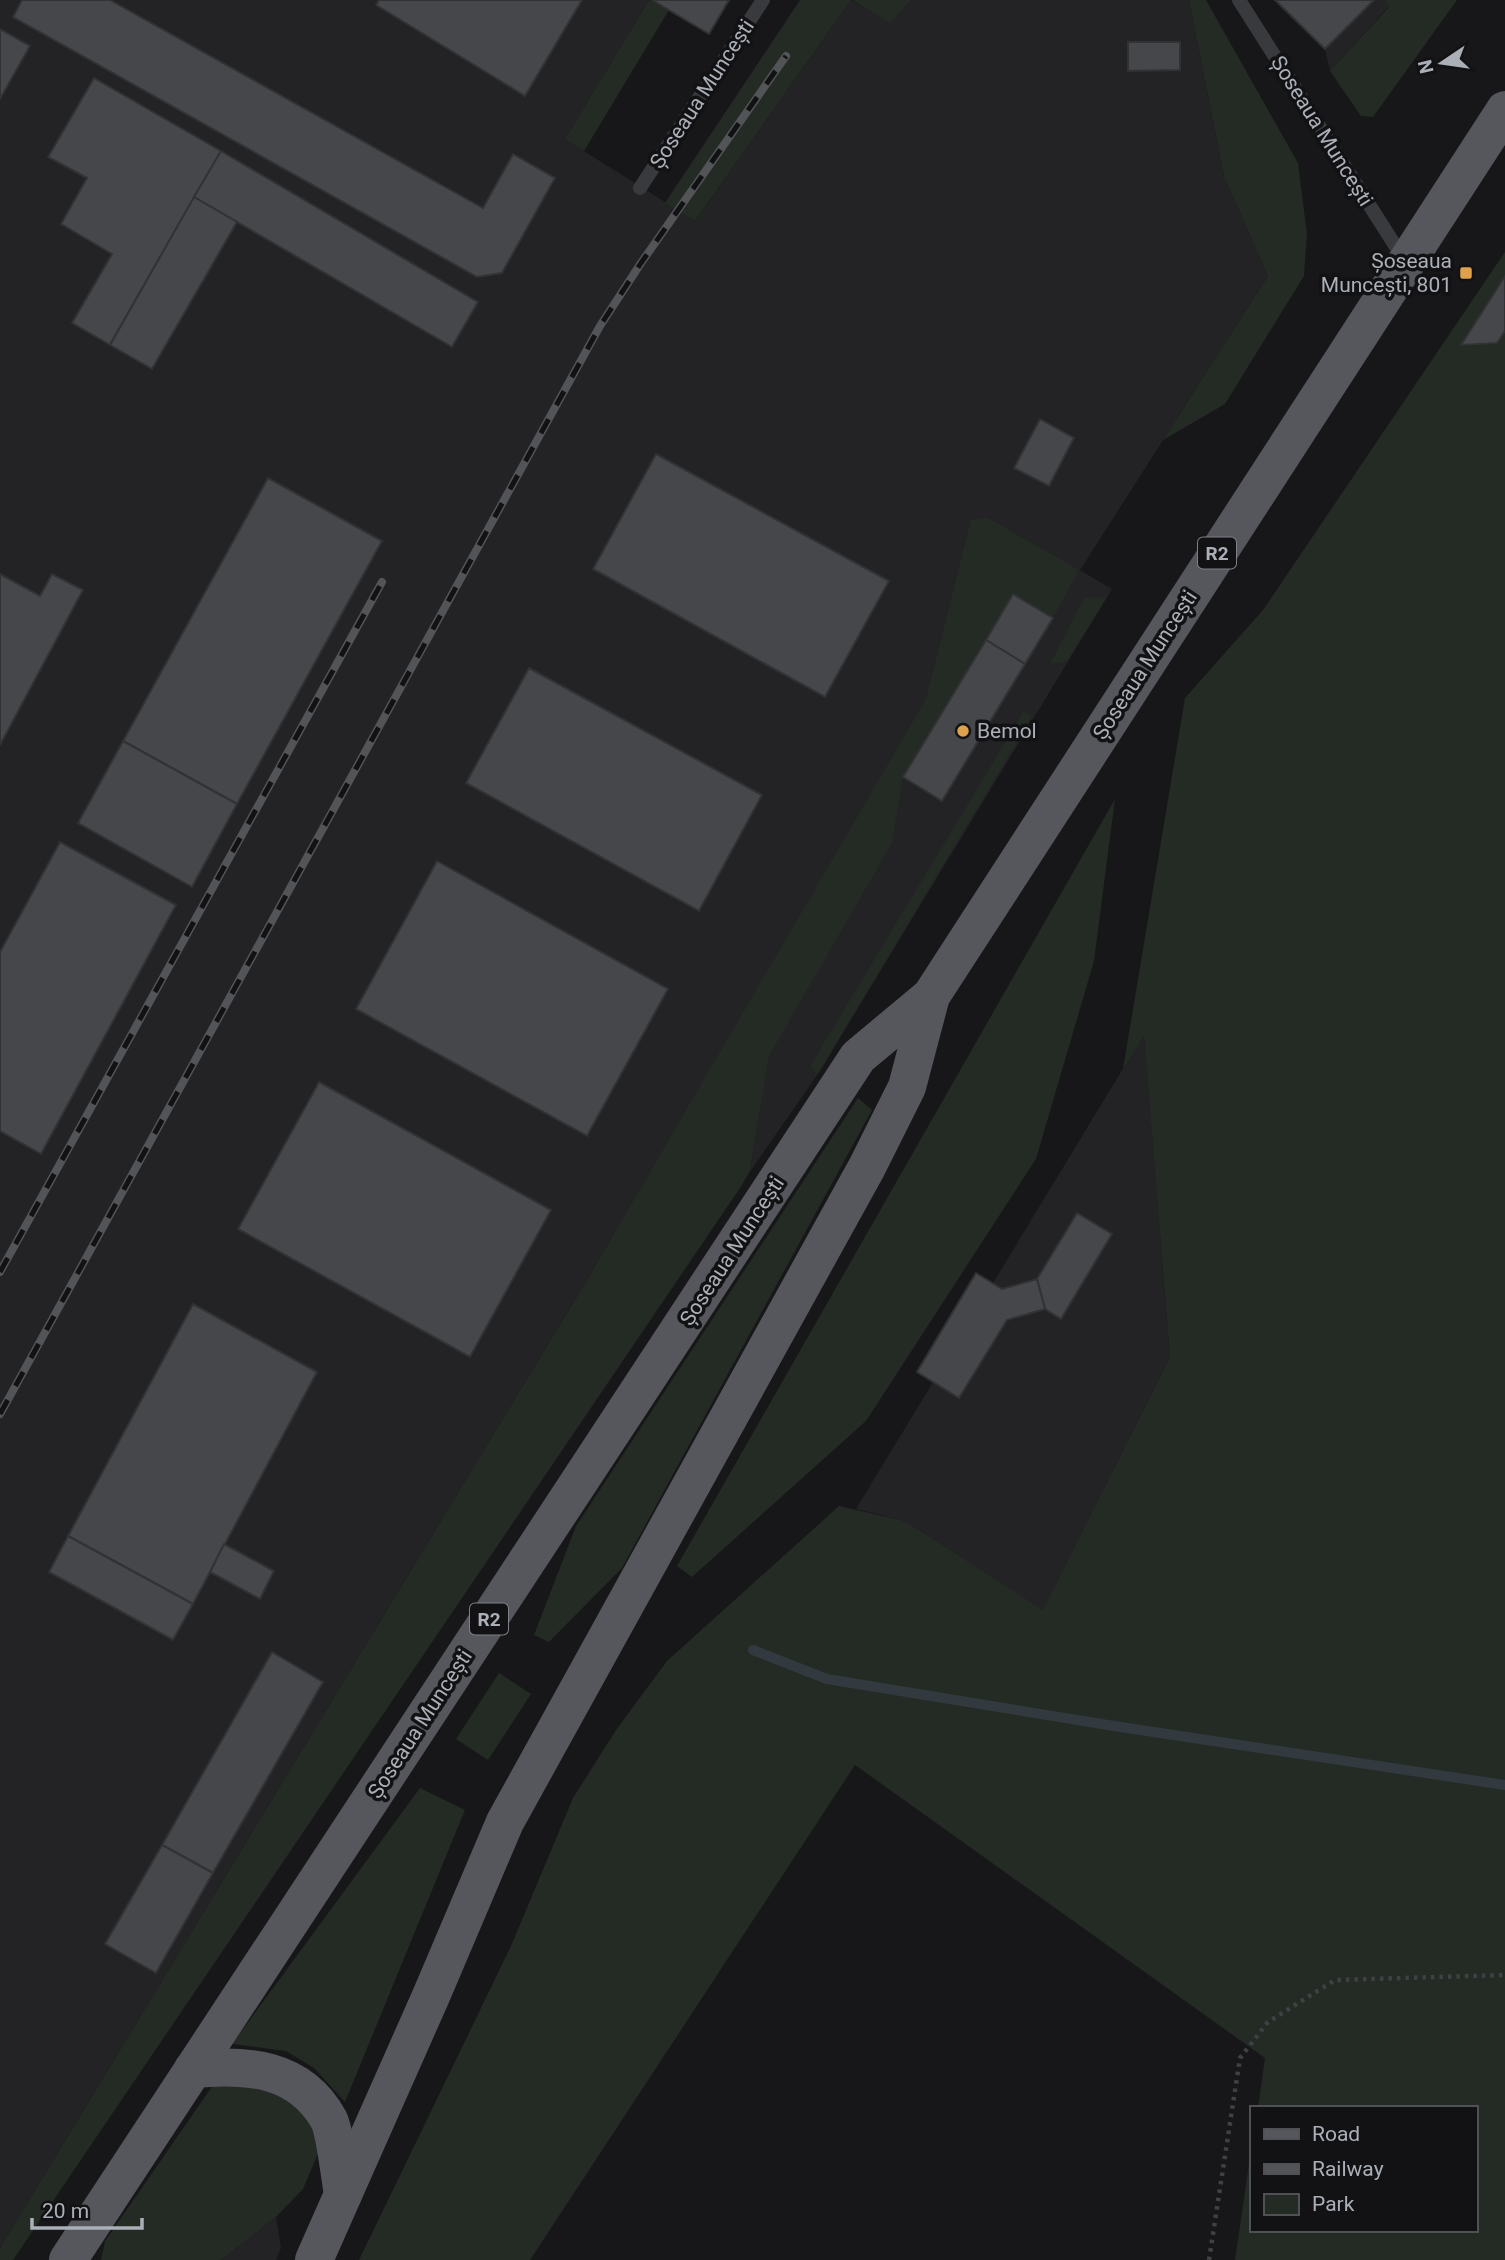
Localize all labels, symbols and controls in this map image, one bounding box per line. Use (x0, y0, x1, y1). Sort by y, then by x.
street label: Șoseaua Muncești (645, 15, 759, 173)
north arrow (1407, 28, 1477, 98)
street label: Șoseaua Muncești (1266, 51, 1378, 211)
text: N (1413, 58, 1439, 76)
place label: Șoseaua Muncești, 801 (1321, 249, 1452, 297)
marker: Șoseaua Muncești, 801 (1458, 265, 1474, 281)
road number: R2 (1198, 538, 1236, 568)
street label: Șoseaua Muncești (1088, 586, 1202, 744)
place label: Bemol (977, 719, 1037, 743)
marker: Bemol (955, 723, 971, 739)
street label: Șoseaua Muncești (675, 1172, 789, 1330)
road number: R2 (470, 1604, 508, 1634)
street label: Șoseaua Muncești (363, 1645, 477, 1803)
legend (1250, 2106, 1477, 2232)
text: Road (1312, 2122, 1360, 2146)
text: Railway (1312, 2157, 1384, 2181)
scale bar (32, 2186, 142, 2230)
text: Park (1312, 2192, 1355, 2216)
text: 20 m (42, 2199, 89, 2223)

